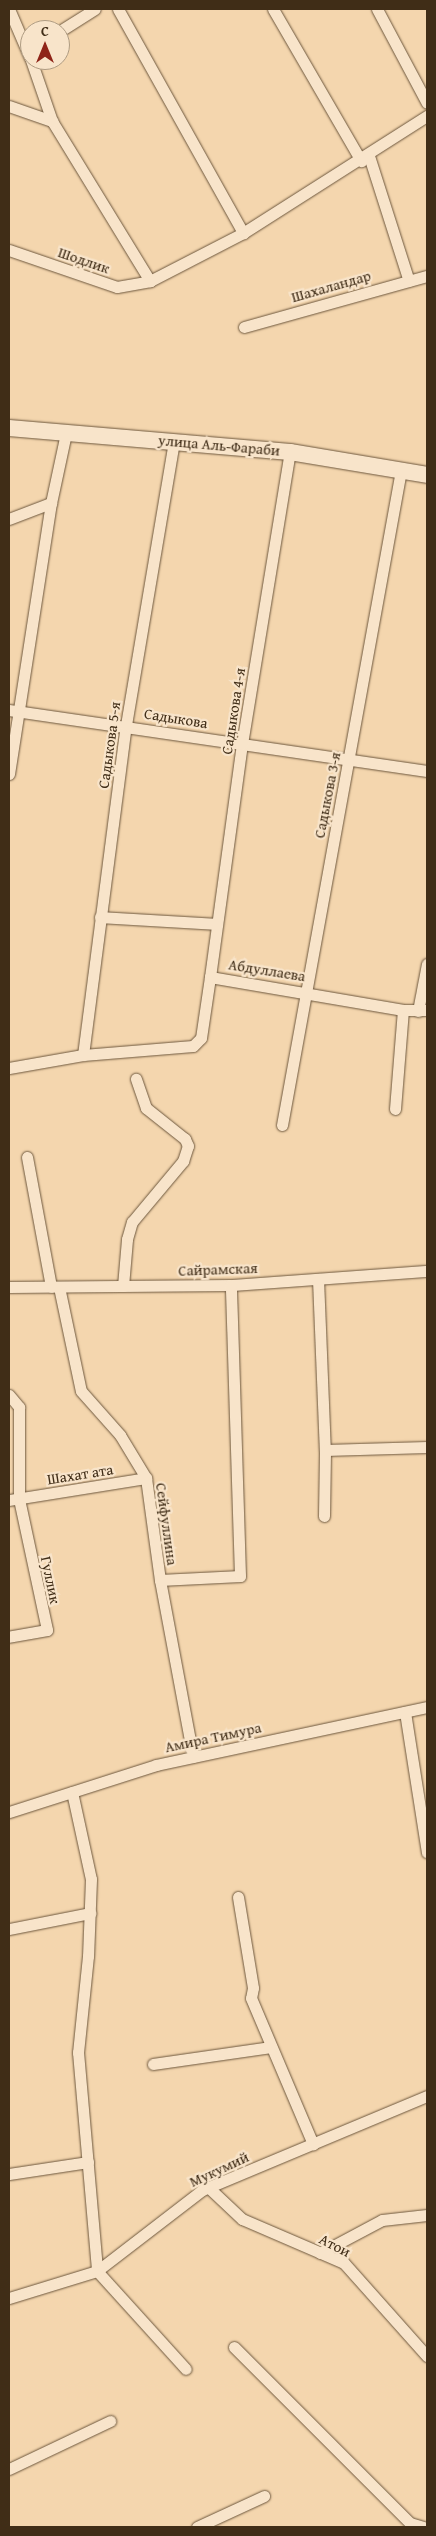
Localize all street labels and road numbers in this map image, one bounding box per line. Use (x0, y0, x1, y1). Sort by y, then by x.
street label: Шодлик (56, 243, 112, 277)
street label: Шахаландар (289, 266, 373, 306)
street label: улица Аль-Фараби (157, 431, 281, 459)
street label: Садыкова 4-я (217, 667, 249, 755)
street label: Садыкова 5-я (94, 701, 124, 789)
street label: Садыкова (143, 704, 209, 732)
street label: Садыкова 3-я (310, 750, 344, 840)
street label: Абдуллаева (227, 955, 307, 985)
street label: Сайрамская (178, 1259, 258, 1279)
street label: Шахат ата (46, 1460, 114, 1488)
street label: Сейфуллина (152, 1482, 182, 1566)
street label: Гуллик (37, 1555, 65, 1605)
street label: Амира Тимура (163, 1718, 263, 1756)
street label: Мукумий (186, 2147, 252, 2191)
street label: Атои (316, 2230, 354, 2260)

